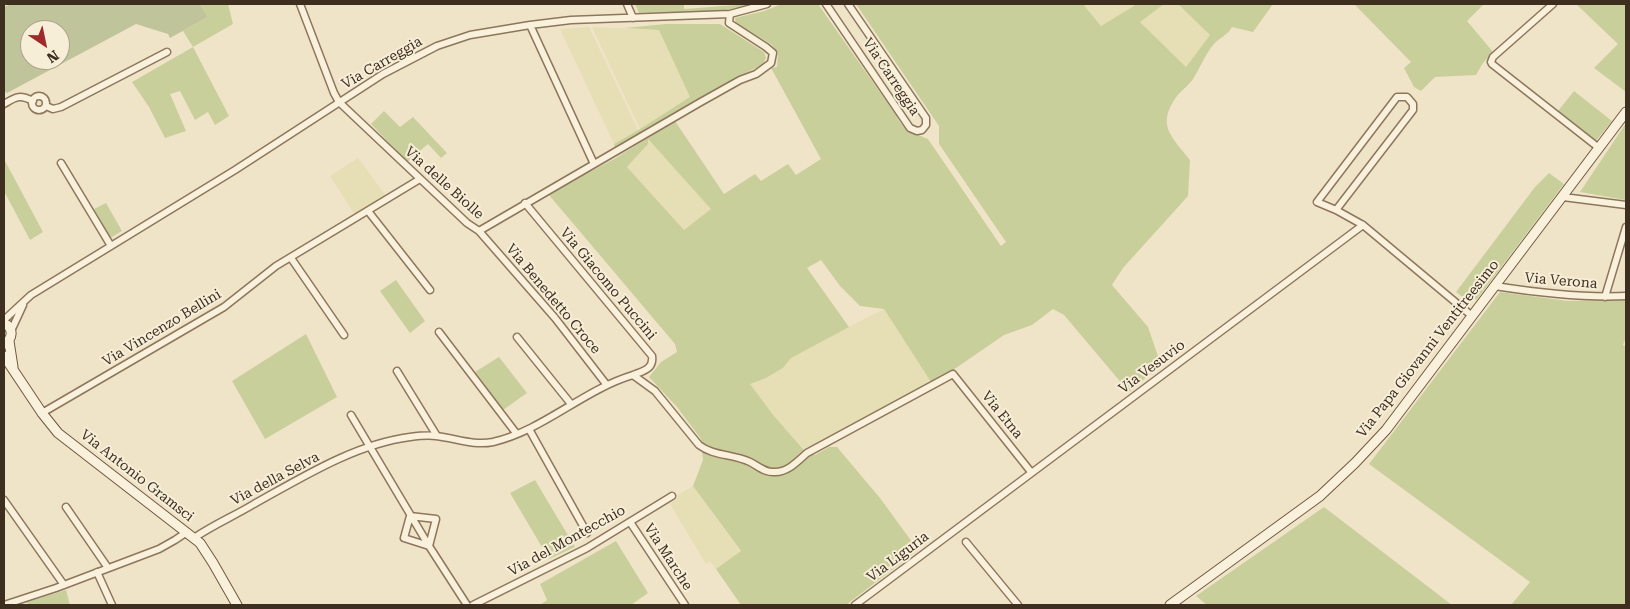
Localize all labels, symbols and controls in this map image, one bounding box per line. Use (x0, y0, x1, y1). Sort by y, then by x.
north arrow (20, 20, 70, 70)
street label: Via Carreggia (339, 33, 425, 93)
street label: Via Carreggia (859, 35, 923, 119)
text: N (44, 47, 62, 66)
street label: Via delle Biolle (401, 143, 487, 223)
street label: Via Giacomo Puccini (556, 225, 660, 343)
street label: Via Benedetto Croce (502, 241, 604, 357)
street label: Via Papa Giovanni Ventitreesimo (1353, 257, 1503, 441)
street label: Via Verona (1524, 269, 1598, 293)
street label: Via Vincenzo Bellini (100, 286, 224, 370)
street label: Via Vesuvio (1116, 337, 1188, 397)
street label: Via Etna (978, 388, 1026, 442)
street label: Via Antonio Gramsci (77, 426, 197, 526)
street label: Via della Selva (228, 449, 322, 509)
street label: Via del Montecchio (506, 502, 628, 580)
street label: Via Marche (640, 520, 696, 594)
street label: Via Liguria (864, 528, 932, 586)

